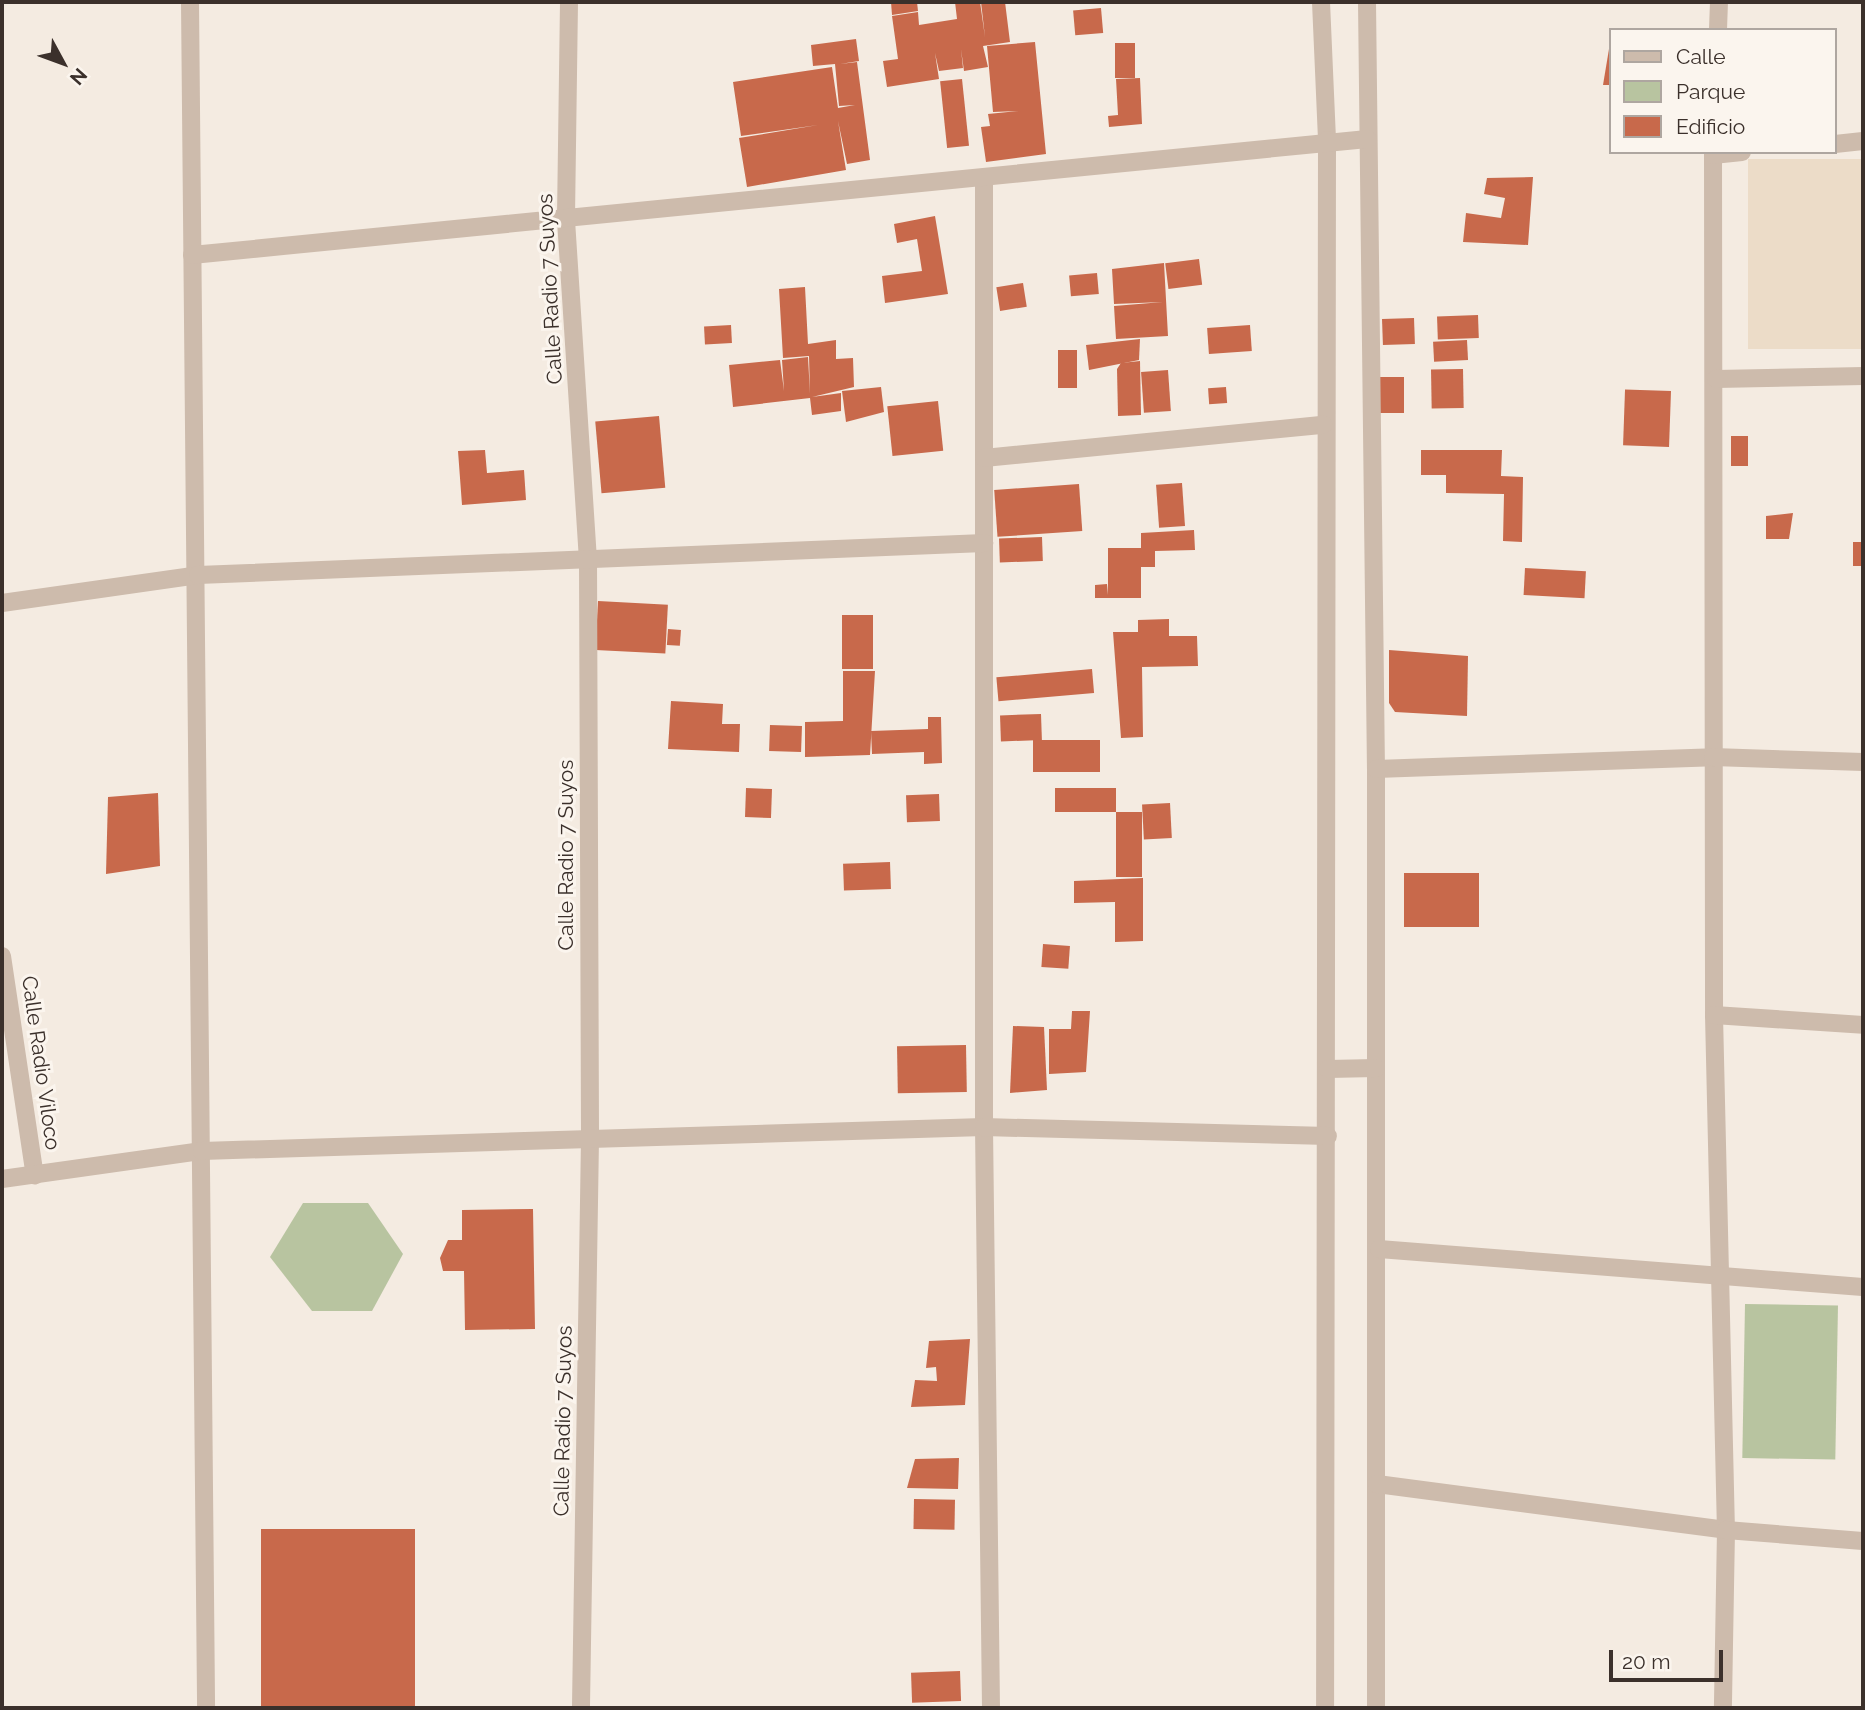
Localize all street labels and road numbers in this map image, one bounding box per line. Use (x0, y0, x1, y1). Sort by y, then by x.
street label: Calle Radio 7 Suyos (532, 193, 568, 385)
street label: Calle Radio 7 Suyos (553, 760, 579, 950)
street label: Calle Radio Viloco (16, 974, 66, 1152)
street label: Calle Radio 7 Suyos (549, 1325, 577, 1517)

